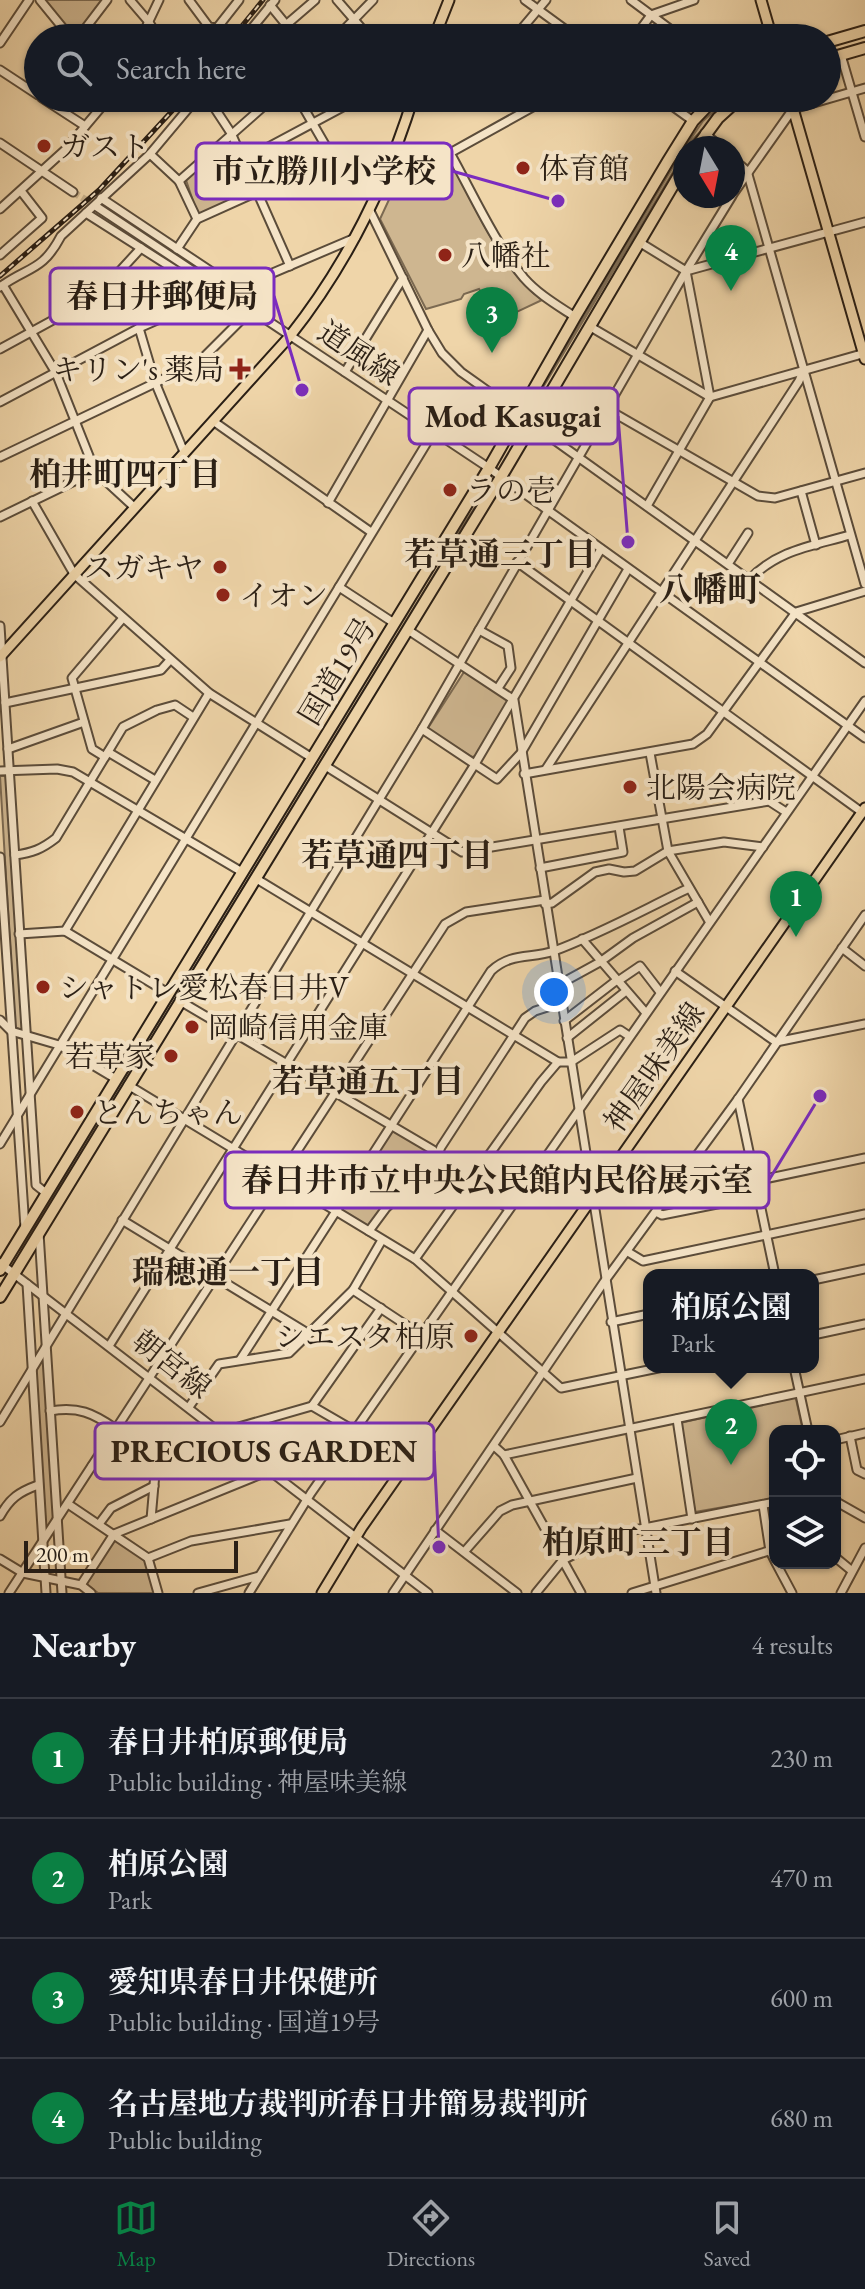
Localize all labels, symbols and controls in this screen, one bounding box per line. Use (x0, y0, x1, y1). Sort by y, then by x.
search box (24, 24, 841, 112)
icon: search (52, 46, 96, 90)
text: Search here (116, 49, 246, 88)
place label: ガスト (60, 127, 150, 166)
north arrow (673, 136, 745, 208)
marker: ガスト (35, 137, 53, 155)
callout: 市立勝川小学校 (196, 143, 452, 199)
place label: 体育館 (539, 149, 629, 188)
text: 市立勝川小学校 (212, 150, 436, 192)
marker: 体育館 (514, 159, 532, 177)
pin: 4 (705, 225, 757, 291)
place label: 八幡社 (461, 236, 551, 275)
marker: 八幡社 (436, 246, 454, 264)
callout: 春日井郵便局 (50, 268, 274, 324)
text: 春日井郵便局 (66, 275, 258, 317)
pin: 3 (466, 287, 518, 353)
street label: 道風線 (311, 312, 407, 394)
place label: キリン's 薬局 (52, 350, 224, 389)
marker: キリン's 薬局 (231, 360, 249, 378)
callout: Mod Kasugai (409, 388, 618, 444)
text: Mod Kasugai (424, 395, 602, 437)
district label: 柏井町四丁目 (29, 453, 221, 495)
place label: ラの壱 (466, 471, 556, 510)
marker: ラの壱 (441, 481, 459, 499)
district label: 若草通三丁目 (404, 533, 596, 575)
place label: スガキヤ (84, 548, 204, 587)
marker: スガキヤ (211, 558, 229, 576)
district label: 八幡町 (659, 567, 761, 611)
place label: イオン (239, 576, 328, 615)
marker: イオン (214, 586, 232, 604)
street label: 国道19号 (290, 610, 384, 732)
place label: 北陽会病院 (646, 768, 796, 807)
marker: 北陽会病院 (621, 778, 639, 796)
district label: 若草通四丁目 (301, 834, 493, 876)
pin: 1 (770, 871, 822, 937)
place label: シャトレ愛松春日井V (59, 968, 349, 1007)
your location (534, 972, 574, 1012)
marker: シャトレ愛松春日井V (34, 978, 52, 996)
street label: 神屋味美線 (595, 994, 713, 1140)
place label: 岡崎信用金庫 (208, 1008, 388, 1047)
marker: 岡崎信用金庫 (183, 1018, 201, 1036)
place label: 若草家 (65, 1037, 155, 1076)
marker: 若草家 (162, 1047, 180, 1065)
district label: 若草通五丁目 (272, 1060, 464, 1102)
place label: とんちゃん (93, 1093, 243, 1132)
marker: とんちゃん (68, 1103, 86, 1121)
callout: 春日井市立中央公民館内民俗展示室 (225, 1152, 769, 1208)
text: 春日井市立中央公民館内民俗展示室 (241, 1159, 753, 1201)
district label: 瑞穂通一丁目 (132, 1251, 324, 1293)
popup (643, 1269, 819, 1373)
text: 柏原公園 (671, 1287, 791, 1326)
place label: シエスタ柏原 (275, 1317, 455, 1356)
street label: 朝宮線 (125, 1321, 219, 1407)
text: Park (671, 1326, 715, 1360)
marker: シエスタ柏原 (462, 1327, 480, 1345)
pin: 2 (705, 1399, 757, 1465)
callout: PRECIOUS GARDEN (95, 1423, 434, 1479)
map controls (769, 1425, 841, 1569)
button: locate (769, 1425, 841, 1497)
text: PRECIOUS GARDEN (111, 1430, 418, 1472)
button: layers (769, 1497, 841, 1569)
district label: 柏原町三丁目 (542, 1521, 734, 1563)
scale bar (24, 1537, 238, 1573)
text: 200 m (36, 1540, 89, 1569)
text: Nearby (32, 1623, 136, 1667)
text: 4 results (752, 1628, 833, 1662)
text: 春日井柏原郵便局 (108, 1722, 348, 1761)
text: 1 (51, 1741, 65, 1775)
text: 230 m (770, 1741, 833, 1775)
text: Public building · 神屋味美線 (108, 1765, 407, 1799)
text: 柏原公園 (108, 1844, 228, 1883)
text: 2 (51, 1861, 65, 1895)
text: 470 m (770, 1861, 833, 1895)
text: Park (108, 1883, 152, 1917)
text: 愛知県春日井保健所 (108, 1962, 378, 2001)
text: 3 (51, 1981, 65, 2015)
text: 600 m (770, 1981, 833, 2015)
text: Public building · 国道19号 (108, 2005, 380, 2039)
text: 名古屋地方裁判所春日井簡易裁判所 (108, 2084, 588, 2123)
text: 4 (51, 2101, 65, 2135)
text: 680 m (770, 2101, 833, 2135)
text: Public building (108, 2123, 262, 2157)
tab: Map (114, 2196, 158, 2273)
tab: Directions (387, 2196, 475, 2273)
tab: Saved (704, 2196, 751, 2273)

